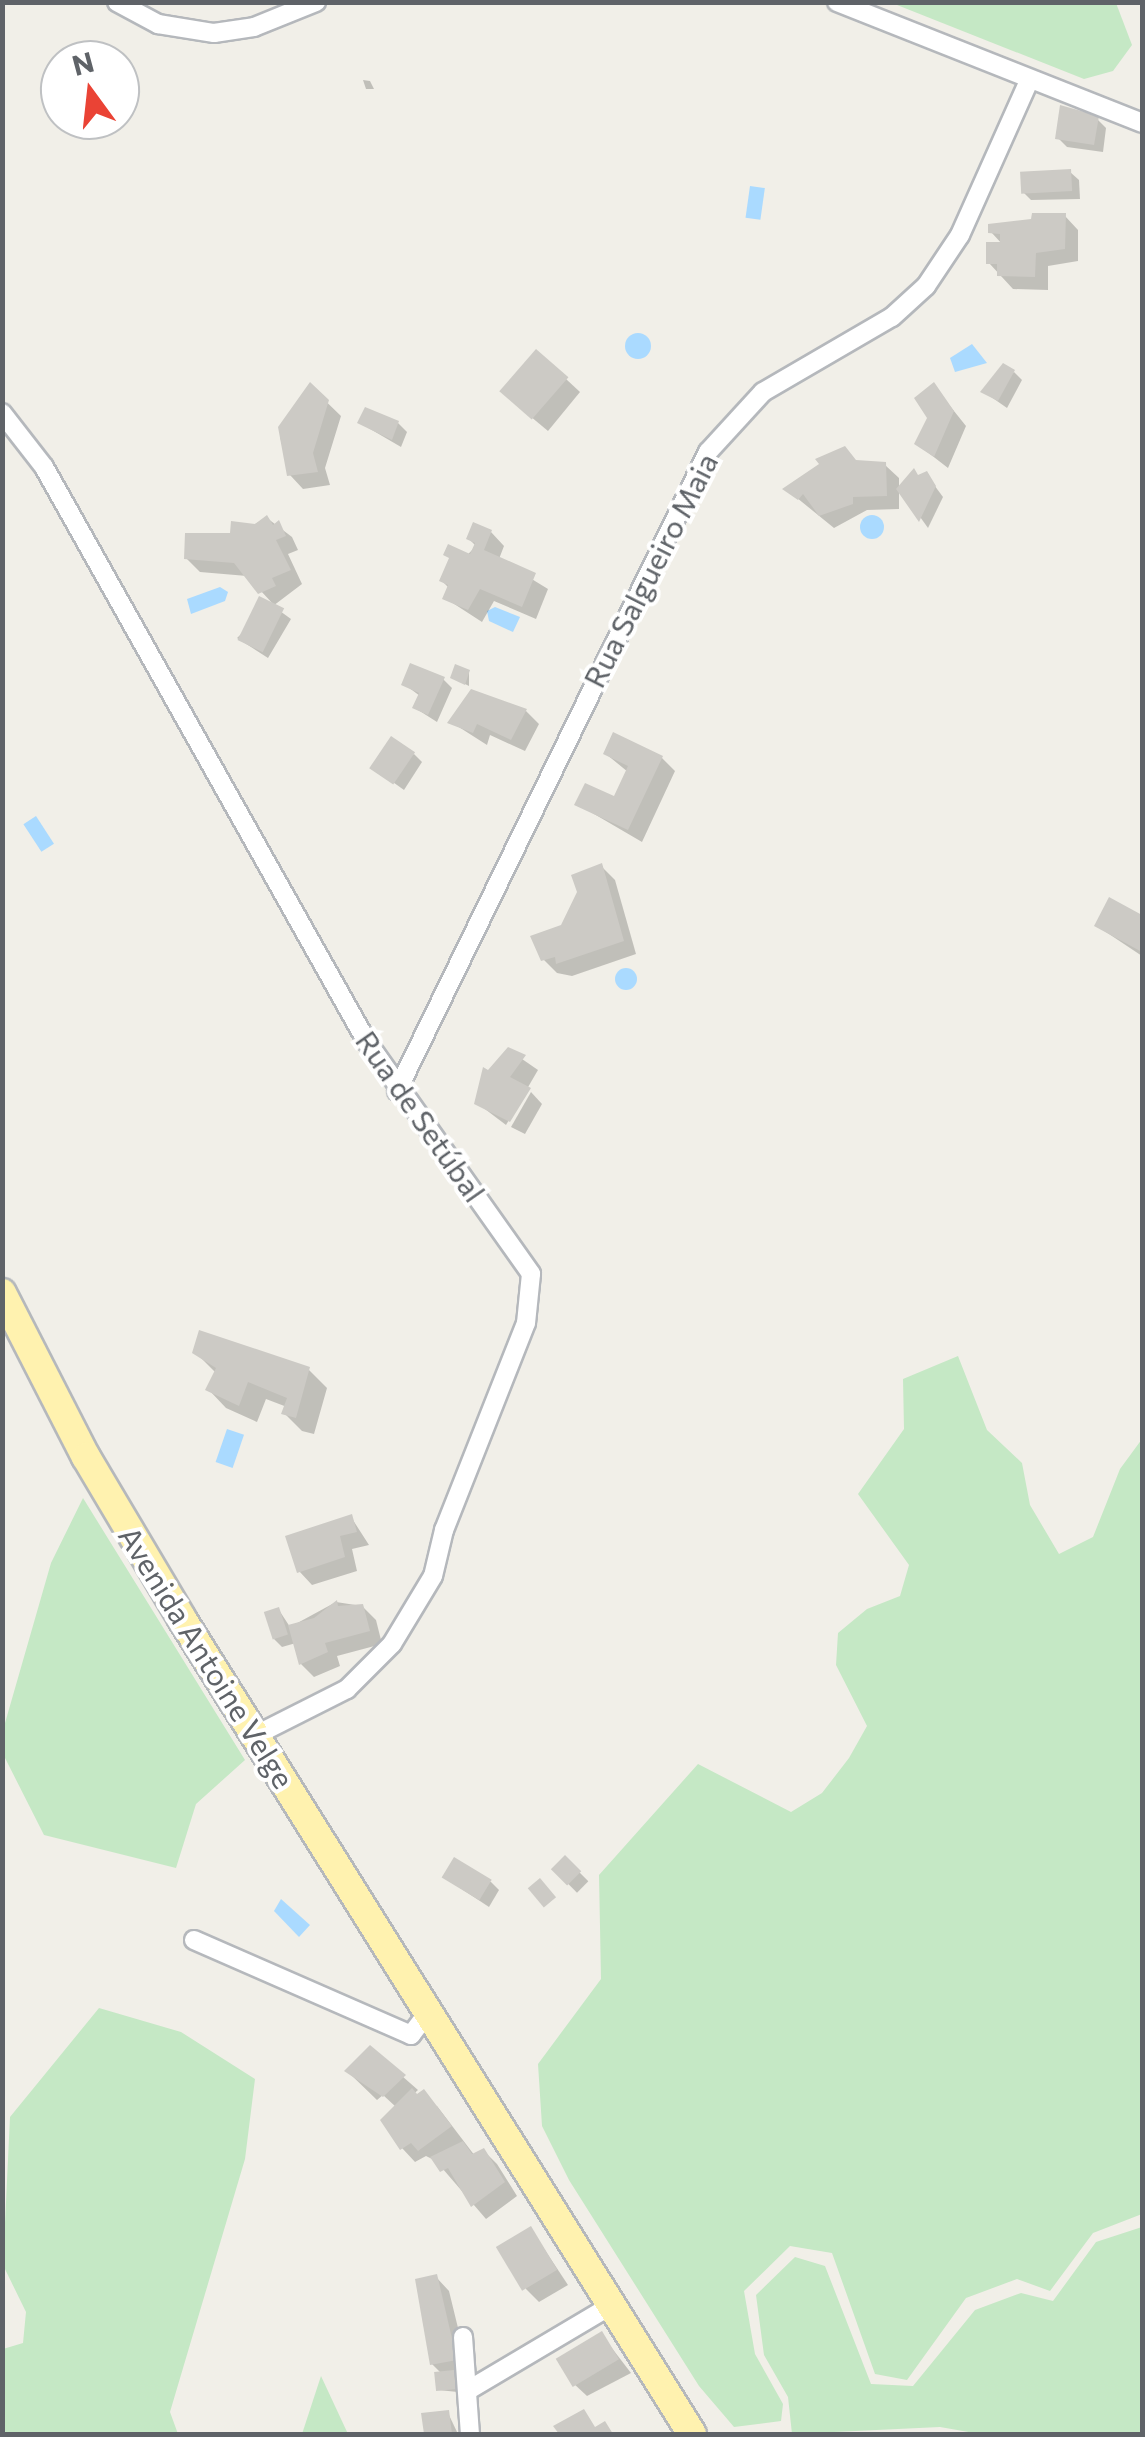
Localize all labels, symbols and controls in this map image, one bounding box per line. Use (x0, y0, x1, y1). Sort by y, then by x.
north arrow (40, 40, 140, 140)
text: N (68, 44, 97, 82)
street label: Rua Salgueiro Maia (575, 447, 725, 693)
street label: Rua de Setúbal (349, 1024, 493, 1208)
street label: Avenida Antoine Velge (112, 1519, 302, 1795)

